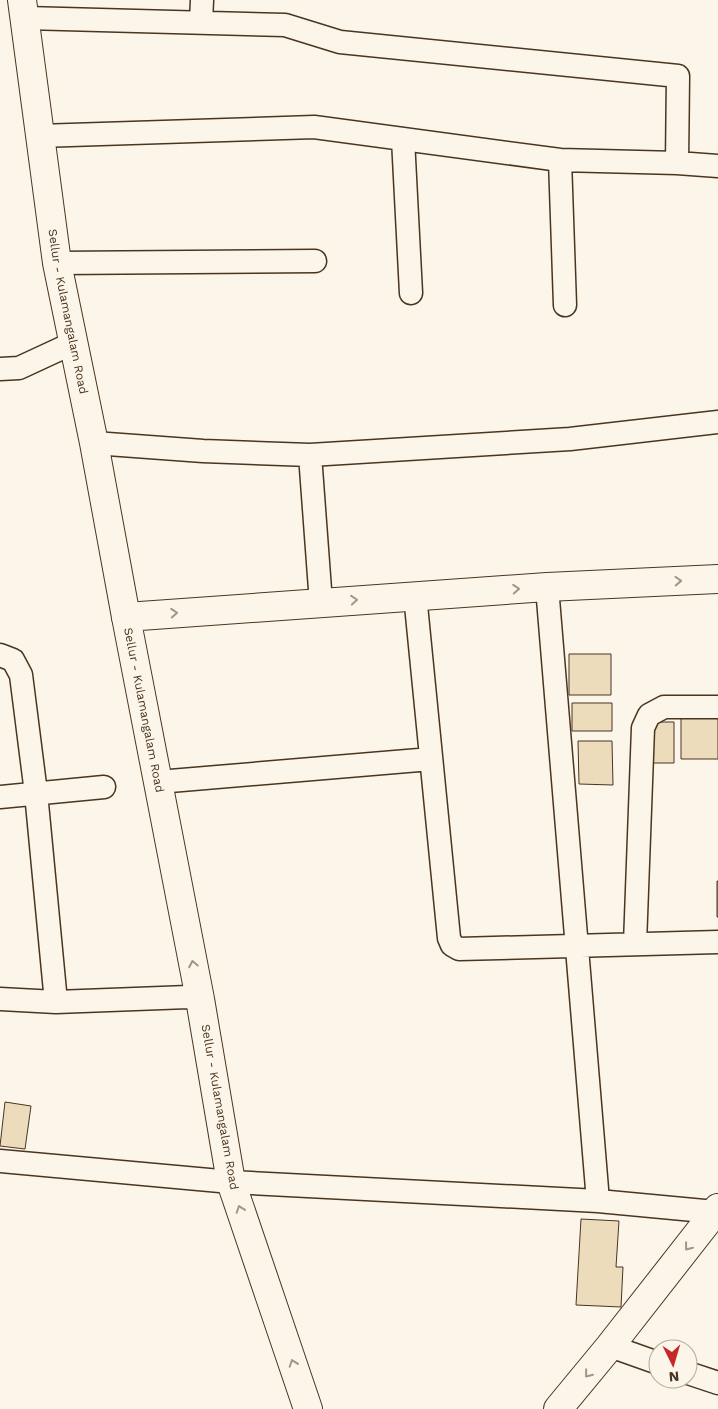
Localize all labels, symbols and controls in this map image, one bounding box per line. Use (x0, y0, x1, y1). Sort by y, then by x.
street label: Sellur - Kulamangalam Road (46, 228, 91, 395)
one-way arrow (674, 576, 682, 586)
one-way arrow (512, 583, 520, 594)
one-way arrow (350, 595, 358, 606)
one-way arrow (170, 608, 178, 619)
street label: Sellur - Kulamangalam Road (121, 626, 167, 794)
one-way arrow (189, 959, 199, 968)
street label: Sellur - Kulamangalam Road (199, 1023, 241, 1191)
one-way arrow (236, 1205, 246, 1214)
one-way arrow (685, 1241, 694, 1250)
north arrow (648, 1339, 698, 1389)
one-way arrow (289, 1359, 299, 1368)
one-way arrow (585, 1368, 593, 1377)
text: N (668, 1369, 680, 1385)

